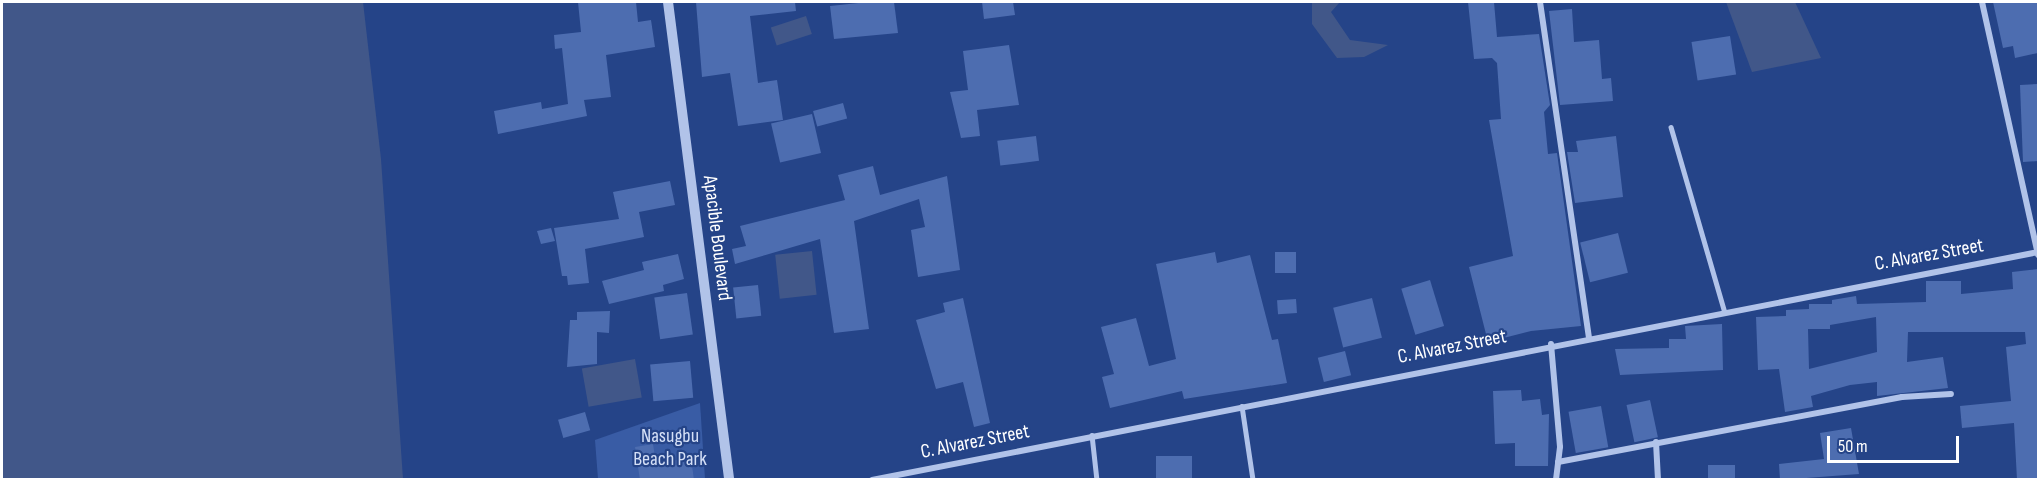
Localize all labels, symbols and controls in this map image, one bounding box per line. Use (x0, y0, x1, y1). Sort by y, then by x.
street label: Apacible Boulevard (697, 174, 737, 302)
street label: C. Alvarez Street (1873, 234, 1985, 276)
street label: C. Alvarez Street (1396, 325, 1508, 369)
street label: C. Alvarez Street (919, 420, 1031, 464)
park label: Nasugbu Beach Park (633, 424, 707, 471)
scale bar (1830, 424, 1962, 462)
text: 50 m (1838, 436, 1868, 457)

